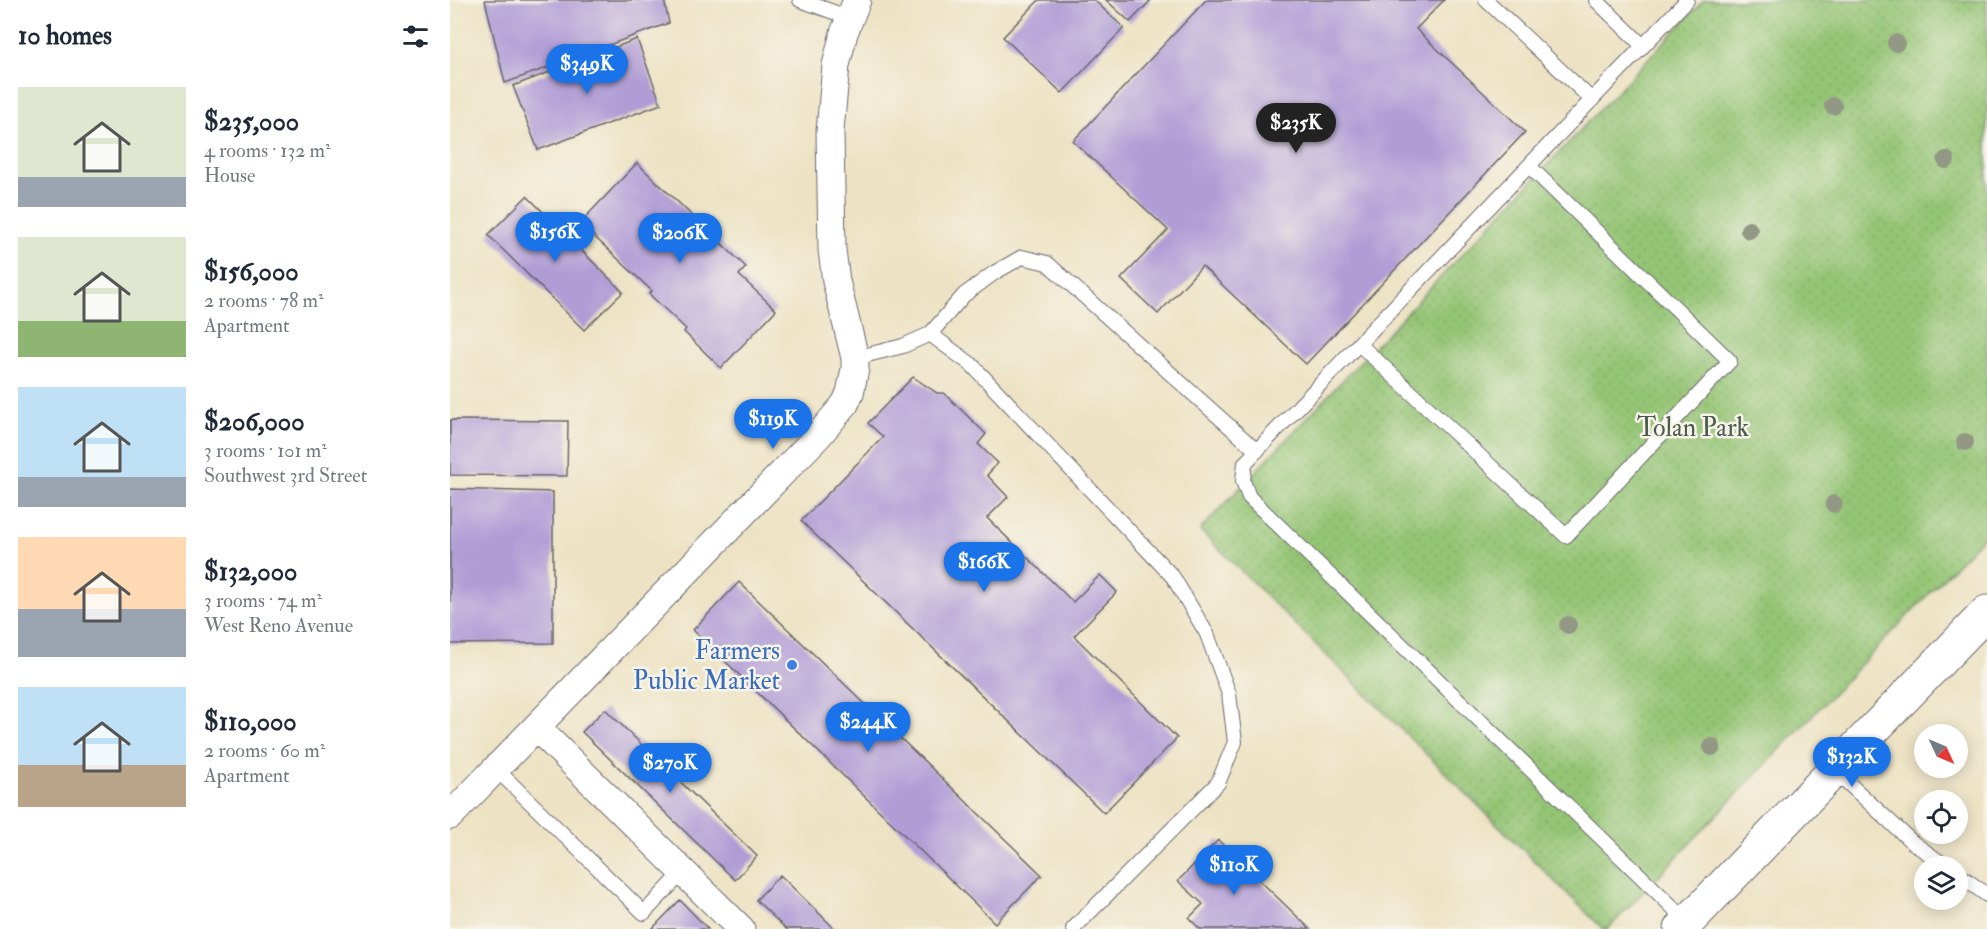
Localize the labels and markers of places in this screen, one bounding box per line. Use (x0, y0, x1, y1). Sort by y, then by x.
pin: $349K (545, 44, 629, 95)
pin: $235K (1254, 103, 1338, 154)
pin: $156K (513, 212, 597, 263)
pin: $206K (638, 213, 722, 264)
pin: $119K (731, 399, 815, 450)
pin: $166K (942, 542, 1026, 593)
place label: Farmers Public Market (633, 635, 780, 697)
marker: Farmers Public Market (785, 658, 799, 672)
pin: $244K (826, 702, 910, 753)
pin: $132K (1810, 737, 1894, 788)
pin: $270K (628, 743, 712, 794)
pin: $110K (1192, 845, 1276, 896)

